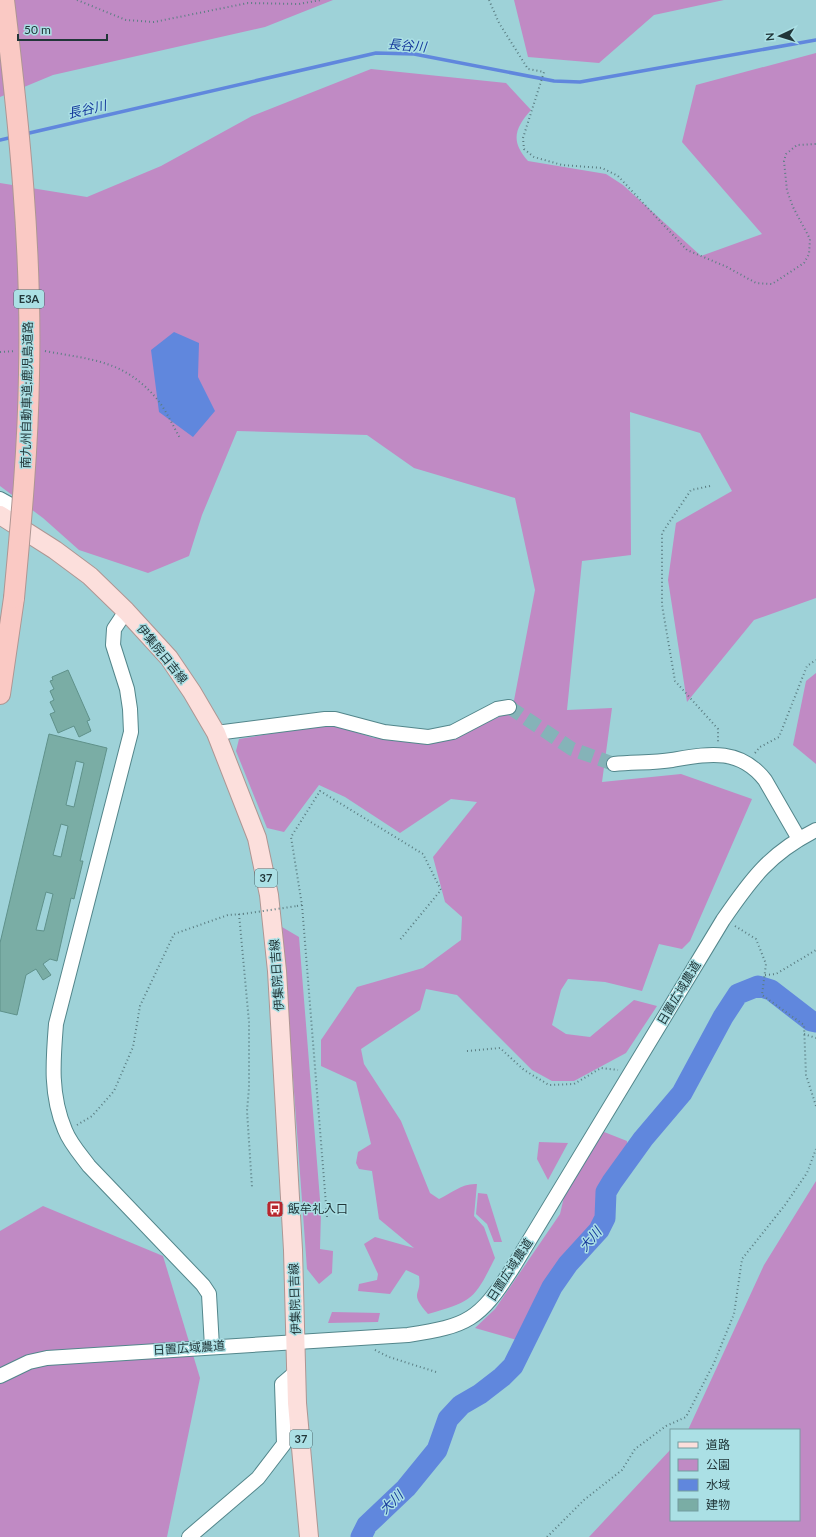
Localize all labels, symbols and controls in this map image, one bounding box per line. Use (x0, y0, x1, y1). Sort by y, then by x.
scale bar (18, 16, 107, 42)
north arrow (760, 16, 800, 56)
text: 50 m (24, 22, 51, 37)
text: N (763, 32, 776, 41)
water label: 長谷川 (387, 35, 429, 55)
water label: 長谷川 (66, 96, 110, 121)
road number: E3A (14, 290, 44, 308)
street label: 南九州自動車道;鹿児島道路 (18, 321, 35, 469)
street label: 伊集院日吉線 (134, 621, 191, 686)
road number: 37 (255, 869, 277, 887)
street label: 伊集院日吉線 (267, 939, 286, 1011)
street label: 日置広域農道 (654, 958, 704, 1027)
bus stop icon: 飯牟礼入口 (265, 1199, 285, 1219)
place label: 飯牟礼入口 (288, 1201, 348, 1216)
water label: 大川 (576, 1222, 606, 1254)
street label: 日置広域農道 (484, 1235, 535, 1304)
street label: 伊集院日吉線 (286, 1263, 303, 1335)
street label: 日置広域農道 (153, 1338, 225, 1357)
legend (670, 1429, 800, 1521)
road number: 37 (290, 1430, 312, 1448)
text: 道路 (706, 1437, 730, 1452)
text: 公園 (706, 1457, 730, 1472)
text: 水域 (706, 1477, 730, 1492)
water label: 大川 (376, 1486, 407, 1517)
text: 建物 (706, 1497, 730, 1512)

